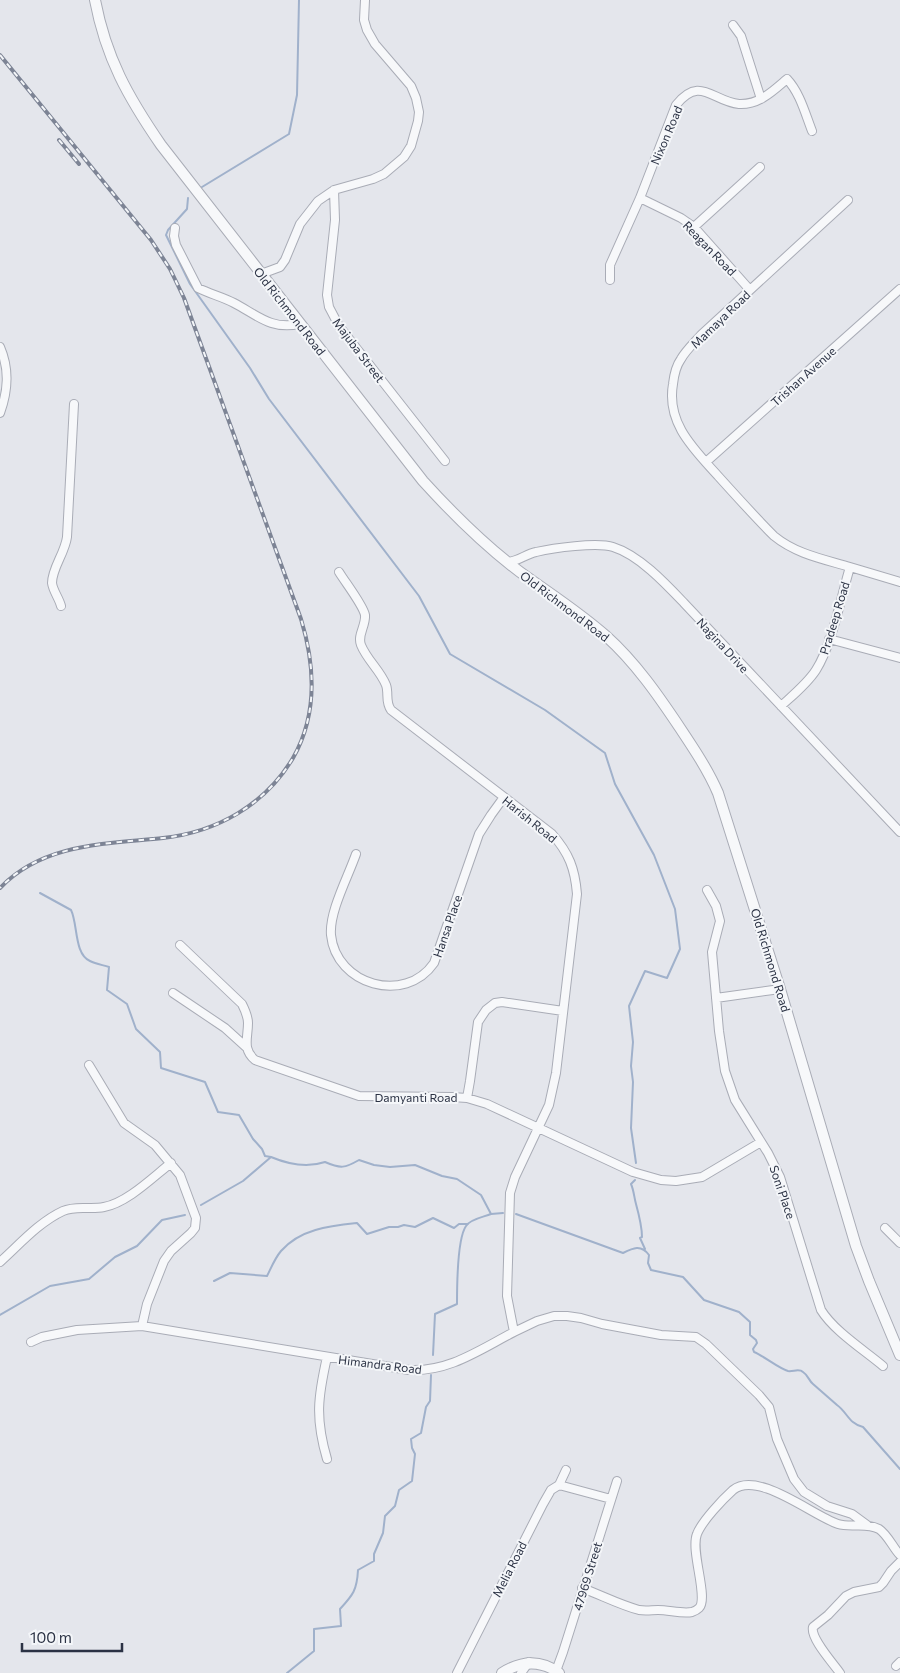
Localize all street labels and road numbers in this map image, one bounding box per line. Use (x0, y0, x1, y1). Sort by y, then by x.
street label: Nixon Road (647, 103, 685, 167)
street label: Reagan Road (681, 218, 739, 278)
street label: Old Richmond Road (251, 264, 329, 358)
street label: Mamaya Road (687, 287, 753, 351)
street label: Majuba Street (330, 315, 388, 385)
street label: Trishan Avenue (768, 343, 838, 409)
street label: Old Richmond Road (518, 568, 612, 644)
street label: Pradeep Road (816, 580, 852, 656)
street label: Nagina Drive (694, 615, 752, 675)
street label: Harish Road (500, 793, 560, 845)
street label: Hansa Place (430, 893, 464, 959)
street label: Old Richmond Road (749, 906, 793, 1014)
street label: Damyanti Road (374, 1090, 458, 1104)
street label: Soni Place (767, 1163, 799, 1221)
street label: Himandra Road (338, 1352, 423, 1376)
street label: Melia Road (489, 1539, 529, 1599)
street label: 47969 Street (570, 1540, 604, 1612)

